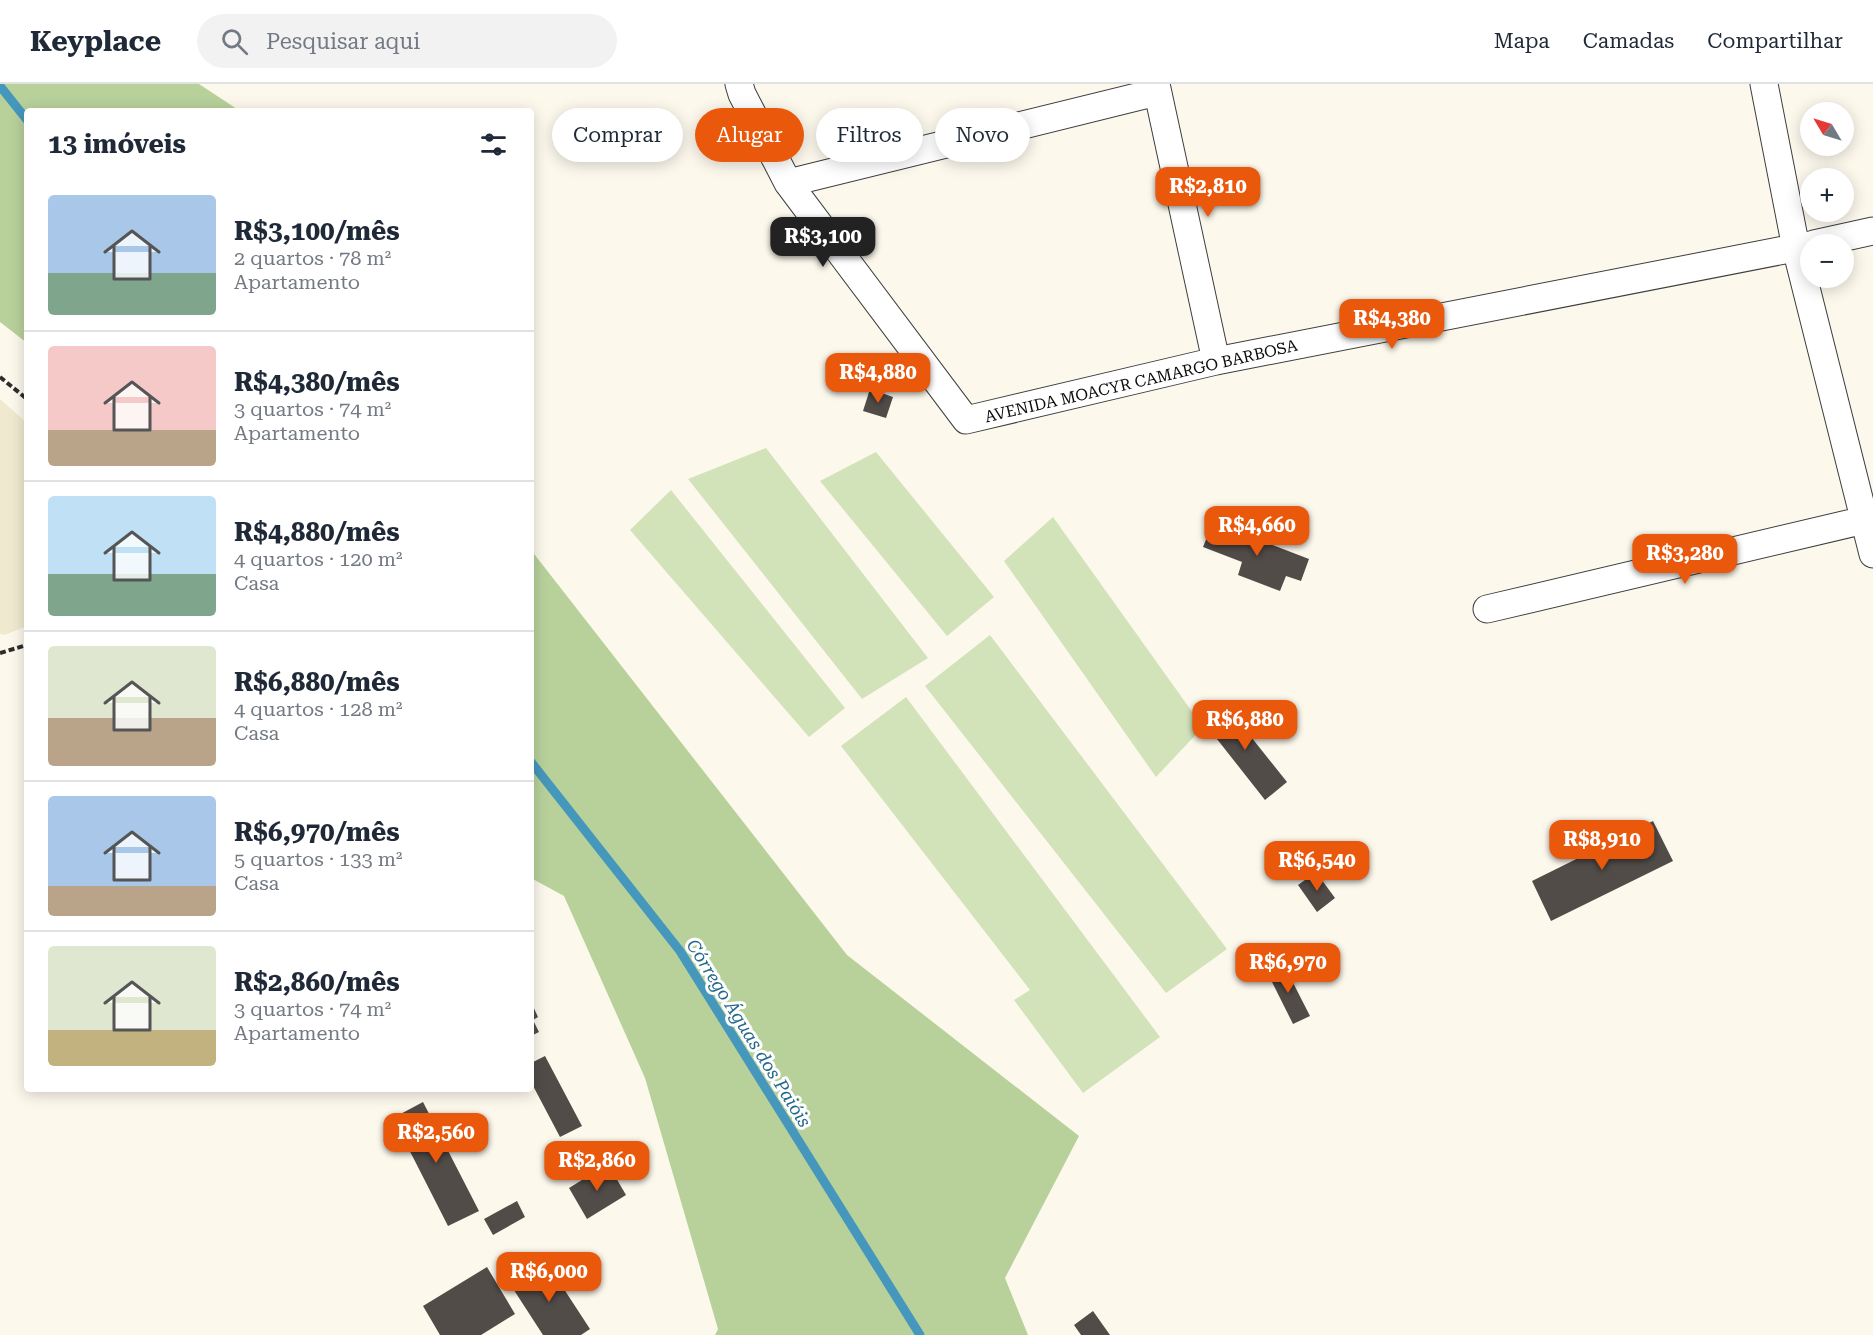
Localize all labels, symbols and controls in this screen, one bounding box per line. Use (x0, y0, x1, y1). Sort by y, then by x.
search box (197, 14, 617, 68)
text: Keyplace (30, 25, 161, 58)
icon: search (218, 25, 251, 58)
text: Pesquisar aqui (266, 29, 420, 54)
text: Mapa (1494, 29, 1550, 53)
text: Camadas (1583, 29, 1674, 53)
text: Compartilhar (1707, 29, 1843, 53)
north arrow (1800, 102, 1854, 156)
map controls (1800, 102, 1854, 288)
chip: Comprar (552, 108, 683, 162)
chip: Alugar (695, 108, 804, 162)
chip: Filtros (816, 108, 923, 162)
chip: Novo (935, 108, 1030, 162)
icon: filters (477, 128, 510, 161)
text: 13 imóveis (48, 129, 186, 159)
pin: R$2,810 (1153, 167, 1263, 218)
button: + (1800, 168, 1854, 222)
text: R$2,810 (1169, 174, 1247, 198)
text: R$3,100/mês (234, 216, 400, 246)
pin: R$3,100 (768, 217, 878, 268)
icon: home (96, 219, 168, 291)
text: R$3,100 (784, 224, 862, 248)
button: − (1800, 234, 1854, 288)
text: 2 quartos · 78 m² (234, 246, 391, 270)
text: Apartamento (234, 270, 360, 294)
pin: R$4,380 (1337, 299, 1447, 350)
text: R$4,380 (1353, 306, 1431, 330)
street label: AVENIDA MOACYR CAMARGO BARBOSA (983, 336, 1300, 426)
pin: R$4,880 (823, 353, 933, 404)
text: R$4,880 (839, 360, 917, 384)
text: R$4,380/mês (234, 367, 400, 397)
icon: home (96, 370, 168, 442)
text: 3 quartos · 74 m² (234, 397, 391, 421)
text: Apartamento (234, 421, 360, 445)
pin: R$4,660 (1202, 506, 1312, 557)
text: R$4,660 (1218, 513, 1296, 537)
text: R$4,880/mês (234, 517, 400, 547)
icon: home (96, 520, 168, 592)
pin: R$3,280 (1630, 534, 1740, 585)
text: R$3,280 (1646, 541, 1724, 565)
text: 4 quartos · 120 m² (234, 547, 402, 571)
text: Casa (234, 571, 279, 595)
text: R$6,880/mês (234, 667, 400, 697)
icon: home (96, 670, 168, 742)
text: 4 quartos · 128 m² (234, 697, 402, 721)
pin: R$6,880 (1190, 700, 1300, 751)
text: R$6,880 (1206, 707, 1284, 731)
text: Casa (234, 721, 279, 745)
text: R$6,970/mês (234, 817, 400, 847)
icon: home (96, 820, 168, 892)
pin: R$8,910 (1547, 820, 1657, 871)
text: R$8,910 (1563, 827, 1641, 851)
pin: R$6,540 (1262, 841, 1372, 892)
text: 5 quartos · 133 m² (234, 847, 402, 871)
text: R$6,540 (1278, 848, 1356, 872)
text: Casa (234, 871, 279, 895)
water label: Córrego Águas dos Paióis (682, 935, 816, 1131)
pin: R$6,970 (1233, 943, 1343, 994)
text: R$6,970 (1249, 950, 1327, 974)
text: R$2,860/mês (234, 967, 400, 997)
icon: home (96, 970, 168, 1042)
text: 3 quartos · 74 m² (234, 997, 391, 1021)
text: Apartamento (234, 1021, 360, 1045)
pin: R$2,560 (381, 1113, 491, 1164)
text: R$2,560 (397, 1120, 475, 1144)
pin: R$2,860 (542, 1141, 652, 1192)
text: R$2,860 (558, 1148, 636, 1172)
pin: R$6,000 (494, 1252, 604, 1303)
text: R$6,000 (510, 1259, 588, 1283)

